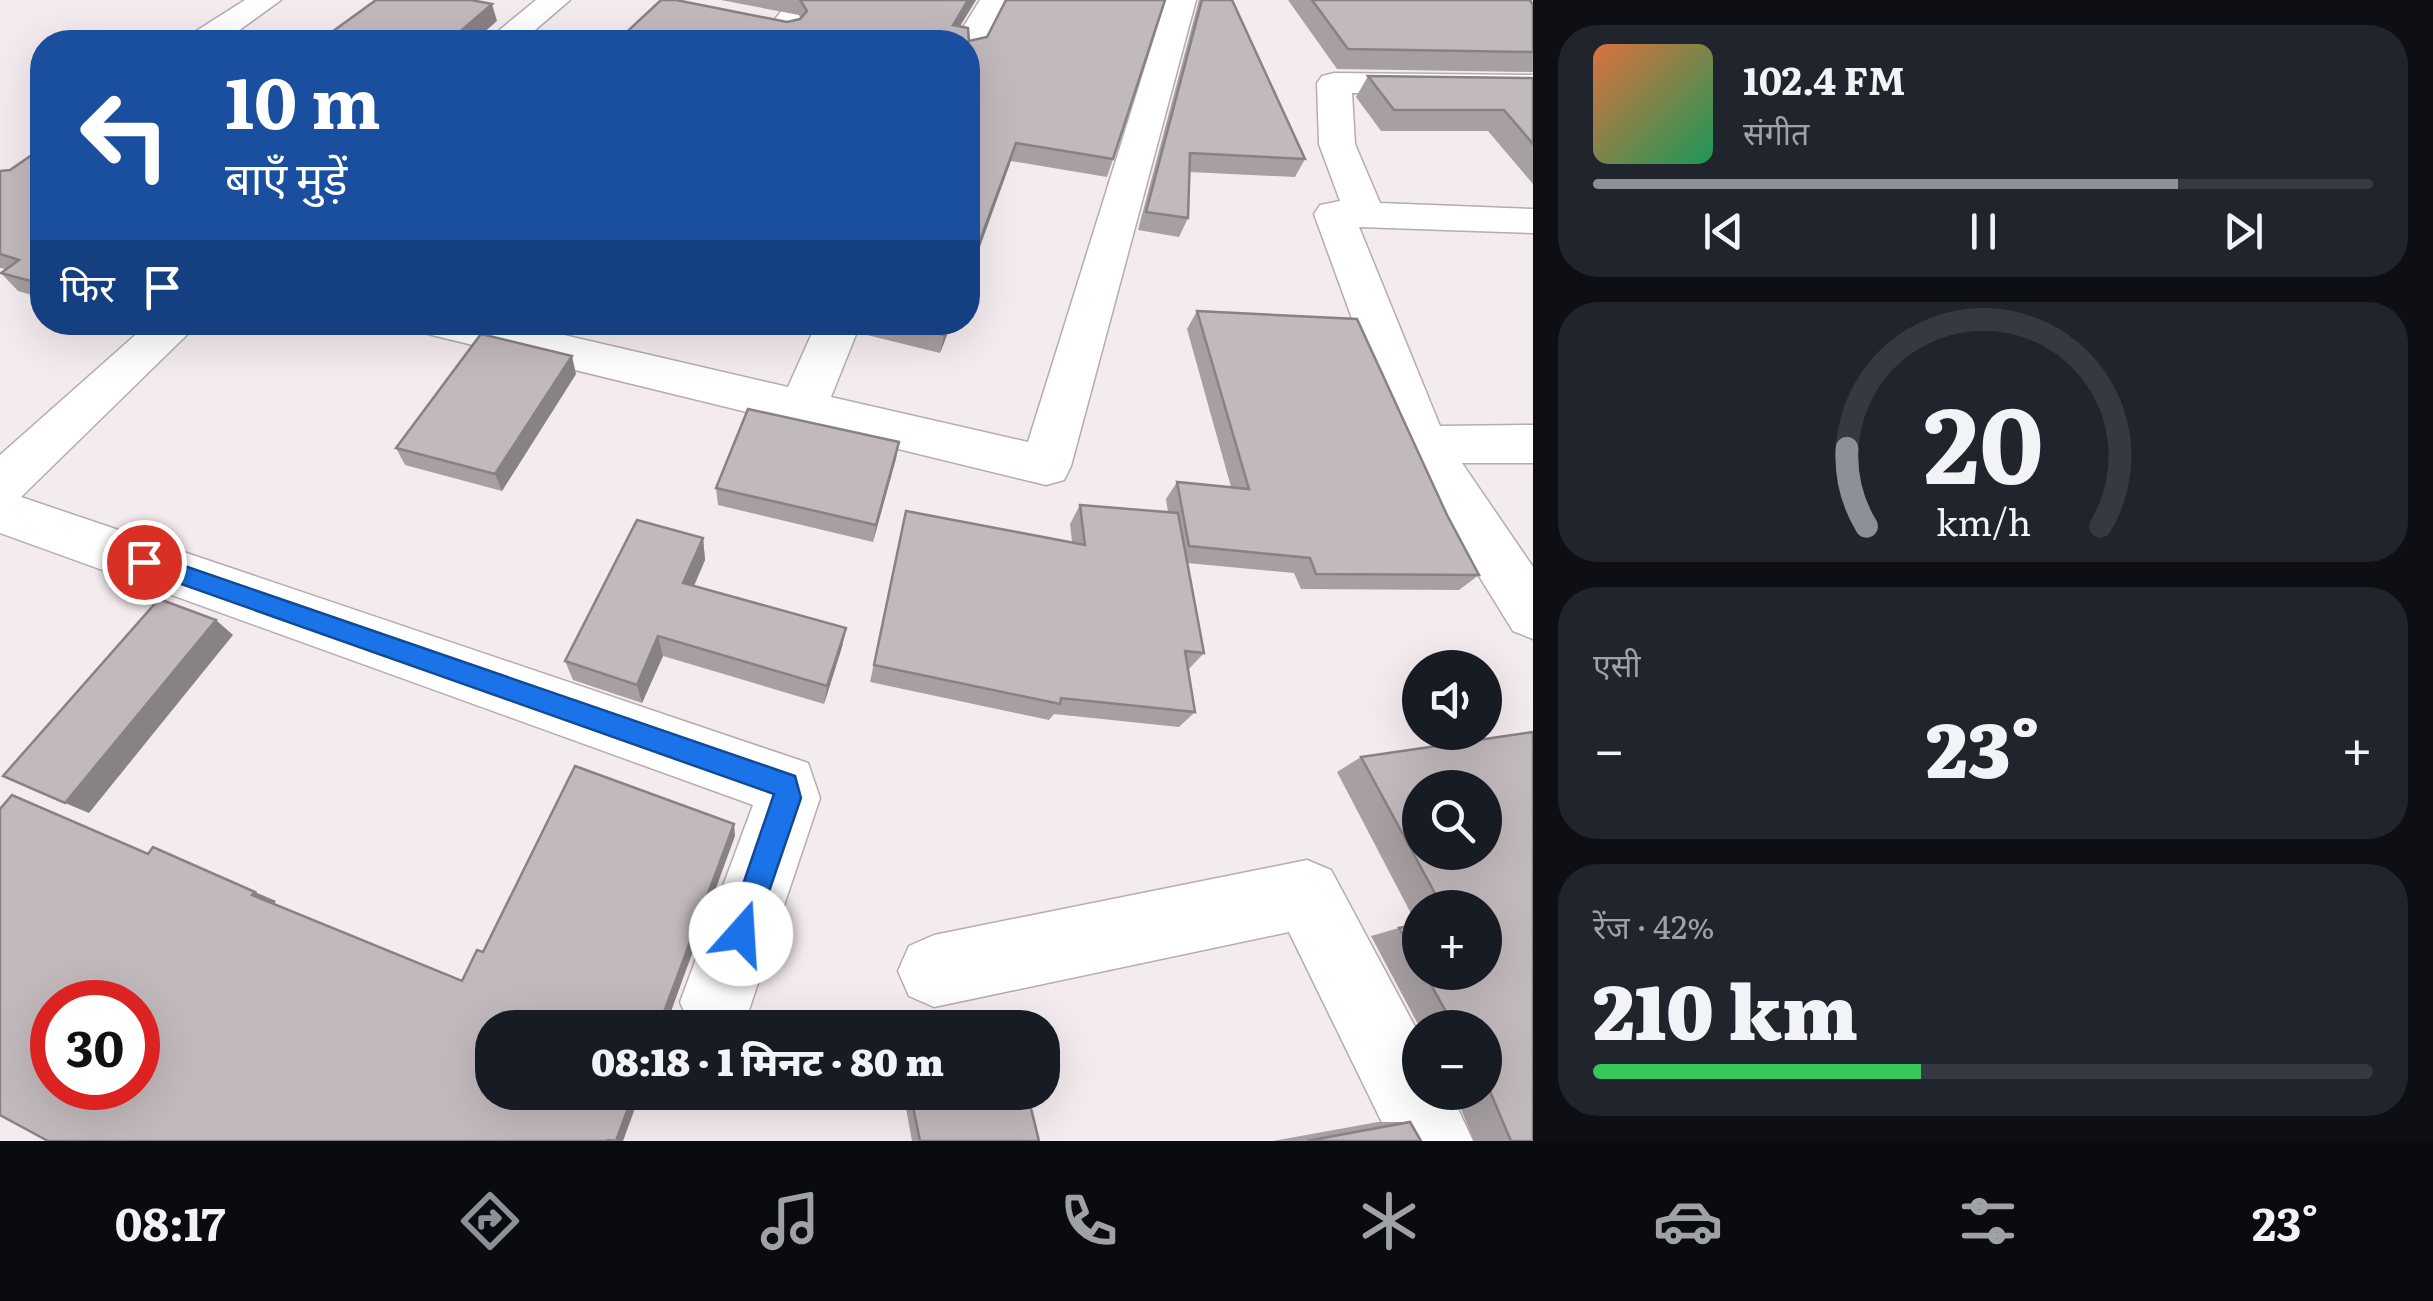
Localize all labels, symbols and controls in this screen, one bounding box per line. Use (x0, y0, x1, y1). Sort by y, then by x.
text: 10 m (225, 47, 381, 151)
text: 102.4 FM (1743, 50, 1905, 107)
icon: left (60, 70, 190, 200)
text: संगीत (1743, 107, 1809, 155)
text: बाएँ मुड़ें (225, 142, 347, 209)
icon: previous (1696, 204, 1751, 259)
icon: pause (1956, 204, 2011, 259)
icon: next (2216, 204, 2271, 259)
text: फिर (60, 257, 115, 314)
icon: arrive (135, 260, 190, 315)
text: 20 (1923, 362, 2043, 516)
text: km/h (1935, 494, 2031, 547)
pin (102, 520, 187, 605)
icon: arrive (117, 535, 172, 590)
text: एसी (1593, 639, 1641, 687)
map controls (1402, 650, 1502, 1110)
button: sound (1402, 650, 1502, 750)
text: 23° (1926, 690, 2040, 801)
text: − (1593, 705, 1625, 787)
text: + (2341, 705, 2373, 787)
button: search (1402, 770, 1502, 870)
position arrow (689, 882, 793, 986)
button: + (1402, 890, 1502, 990)
text: रेंज · 42% (1593, 901, 1714, 949)
text: 210 km (1593, 952, 1858, 1063)
speed limit sign: 30 (30, 980, 160, 1110)
button: − (1402, 1010, 1502, 1110)
text: 08:18 · 1 मिनट · 80 m (591, 1031, 944, 1088)
icon: directions (455, 1186, 525, 1256)
icon: music (755, 1186, 825, 1256)
icon: phone (1054, 1186, 1124, 1256)
icon: climate (1354, 1186, 1424, 1256)
icon: car (1653, 1186, 1723, 1256)
icon: filters (1953, 1186, 2023, 1256)
text: 08:17 (115, 1188, 226, 1255)
text: 23° (2252, 1188, 2318, 1255)

